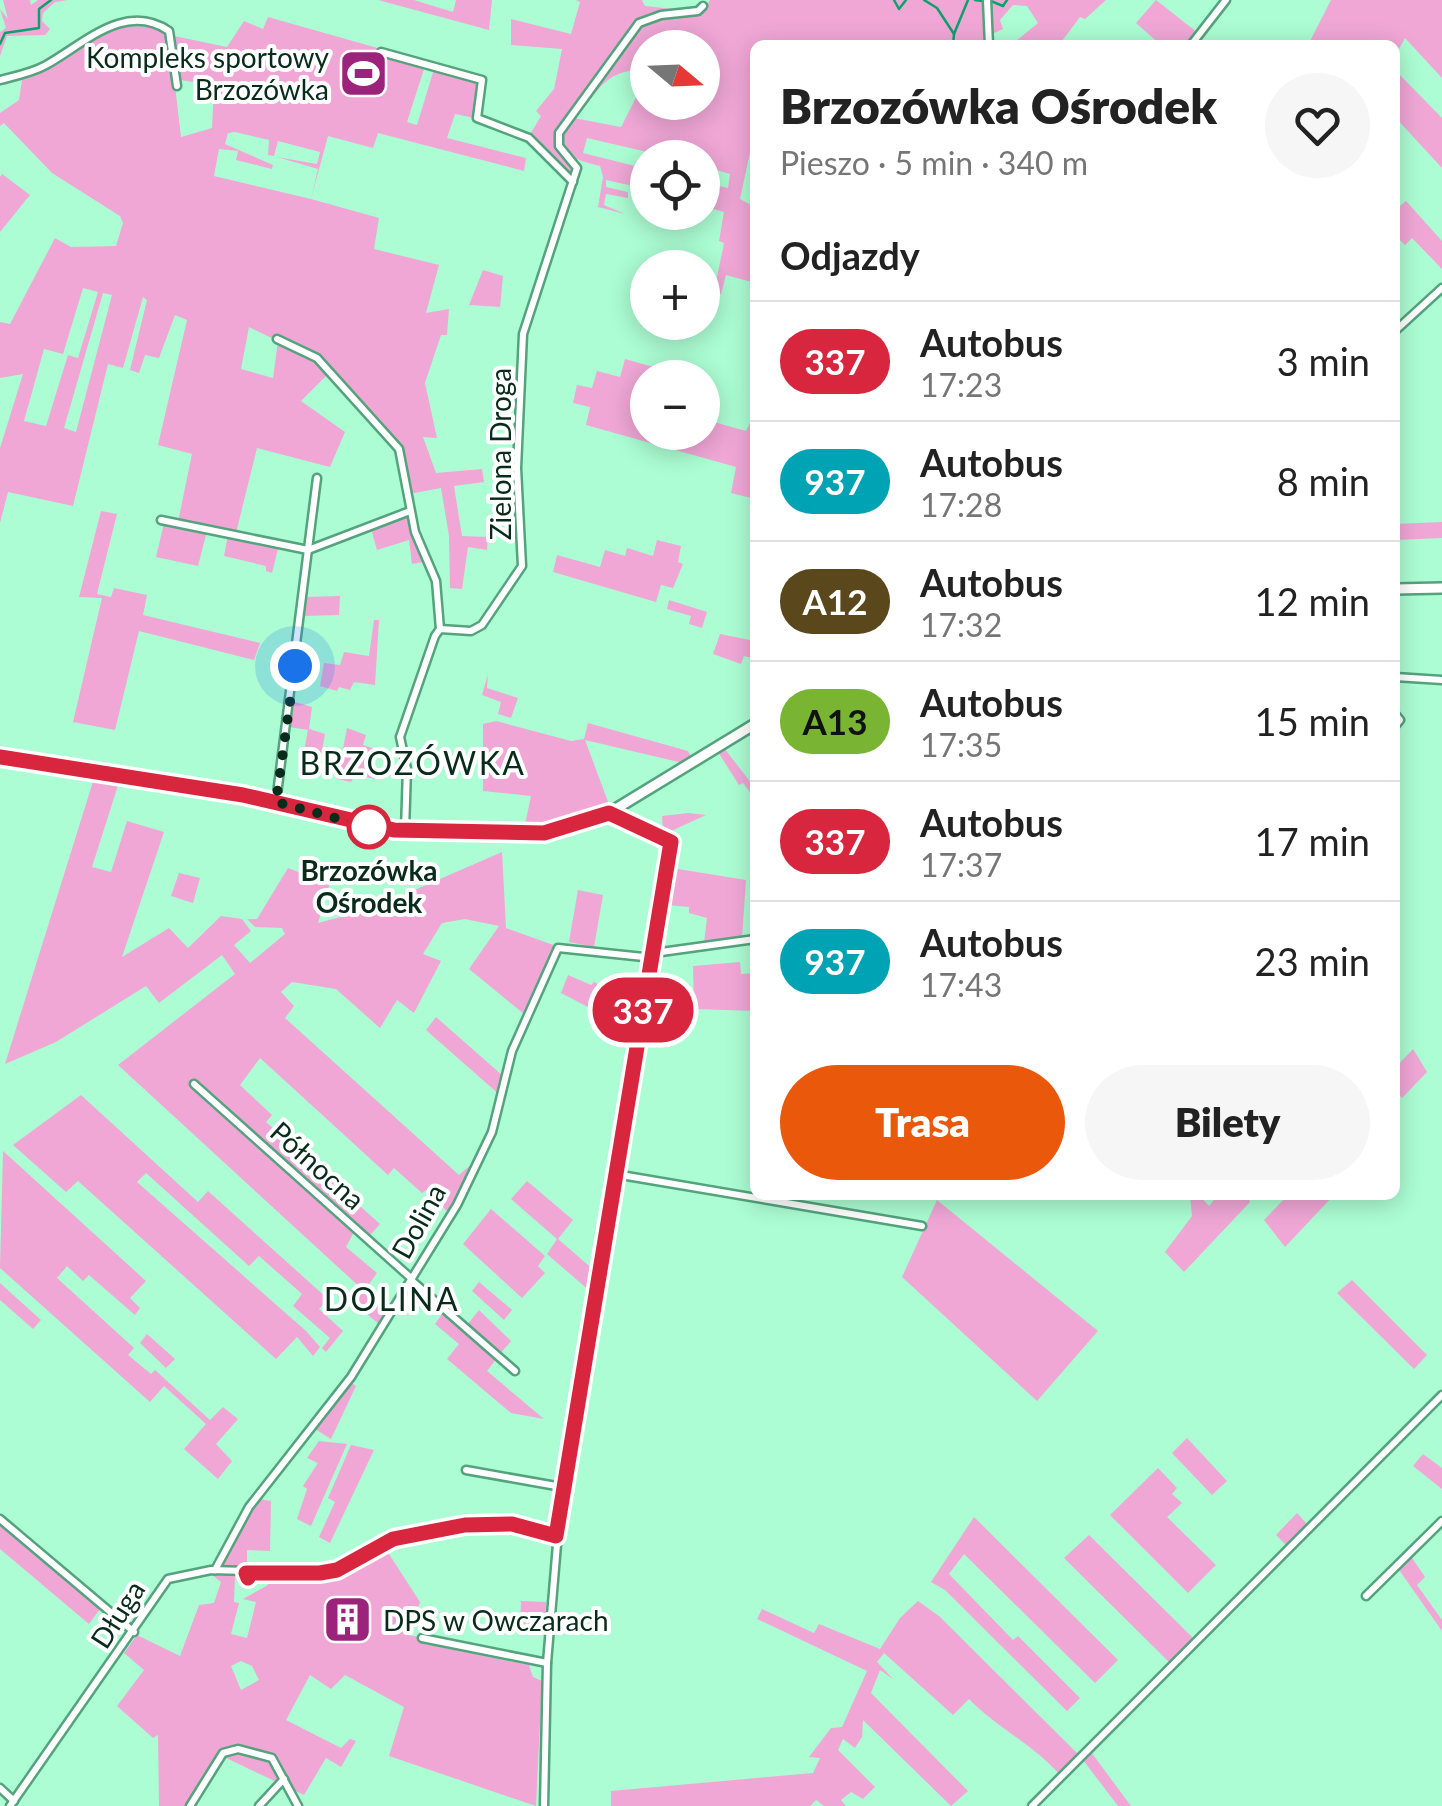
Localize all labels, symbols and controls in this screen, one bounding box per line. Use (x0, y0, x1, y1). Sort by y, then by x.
north arrow (630, 30, 720, 120)
map controls (630, 30, 720, 450)
place label: Kompleks sportowy Brzozówka (86, 40, 330, 106)
sports icon: Kompleks sportowy Brzozówka (338, 47, 390, 99)
button: heart (1265, 73, 1370, 178)
text: Brzozówka Ośrodek (780, 77, 1217, 134)
button: locate (630, 140, 720, 230)
text: Pieszo · 5 min · 340 m (780, 143, 1088, 182)
text: Odjazdy (780, 232, 920, 278)
button: + (630, 250, 720, 340)
text: Autobus (920, 319, 1063, 365)
text: 3 min (1277, 338, 1370, 384)
text: 337 (805, 340, 865, 382)
button: − (630, 360, 720, 450)
text: 17:23 (920, 365, 1002, 404)
street label: Zielona Droga (483, 368, 517, 540)
text: Autobus (920, 439, 1063, 485)
text: 8 min (1277, 458, 1370, 504)
text: 937 (805, 460, 865, 502)
text: 17:28 (920, 485, 1002, 524)
text: Autobus (920, 559, 1063, 605)
text: 12 min (1255, 578, 1370, 624)
text: A12 (803, 580, 867, 622)
text: 17:32 (920, 605, 1002, 644)
your location (270, 641, 320, 691)
text: Autobus (920, 679, 1063, 725)
text: 15 min (1255, 698, 1370, 744)
text: A13 (803, 700, 867, 742)
text: 17:35 (920, 725, 1002, 764)
district label: BRZOZÓWKA (299, 743, 527, 782)
text: Autobus (920, 799, 1063, 845)
marker: Brzozówka Ośrodek (348, 806, 390, 848)
text: 17 min (1255, 818, 1370, 864)
text: 337 (805, 820, 865, 862)
text: 17:37 (920, 845, 1002, 884)
place label: Brzozówka Ośrodek (300, 853, 438, 919)
text: Autobus (920, 919, 1063, 965)
text: 23 min (1255, 938, 1370, 984)
text: 937 (805, 940, 865, 982)
text: 17:43 (920, 965, 1002, 1004)
line badge: 337 (586, 978, 700, 1042)
text: 337 (613, 989, 673, 1031)
button: Trasa (780, 1065, 1065, 1180)
button: Bilety (1085, 1065, 1370, 1180)
street label: Północna (264, 1114, 372, 1216)
street label: Dolina (384, 1178, 452, 1264)
district label: DOLINA (324, 1279, 460, 1318)
street label: Długa (83, 1574, 151, 1654)
building icon: DPS w Owczarach (322, 1594, 374, 1646)
place label: DPS w Owczarach (383, 1603, 609, 1637)

